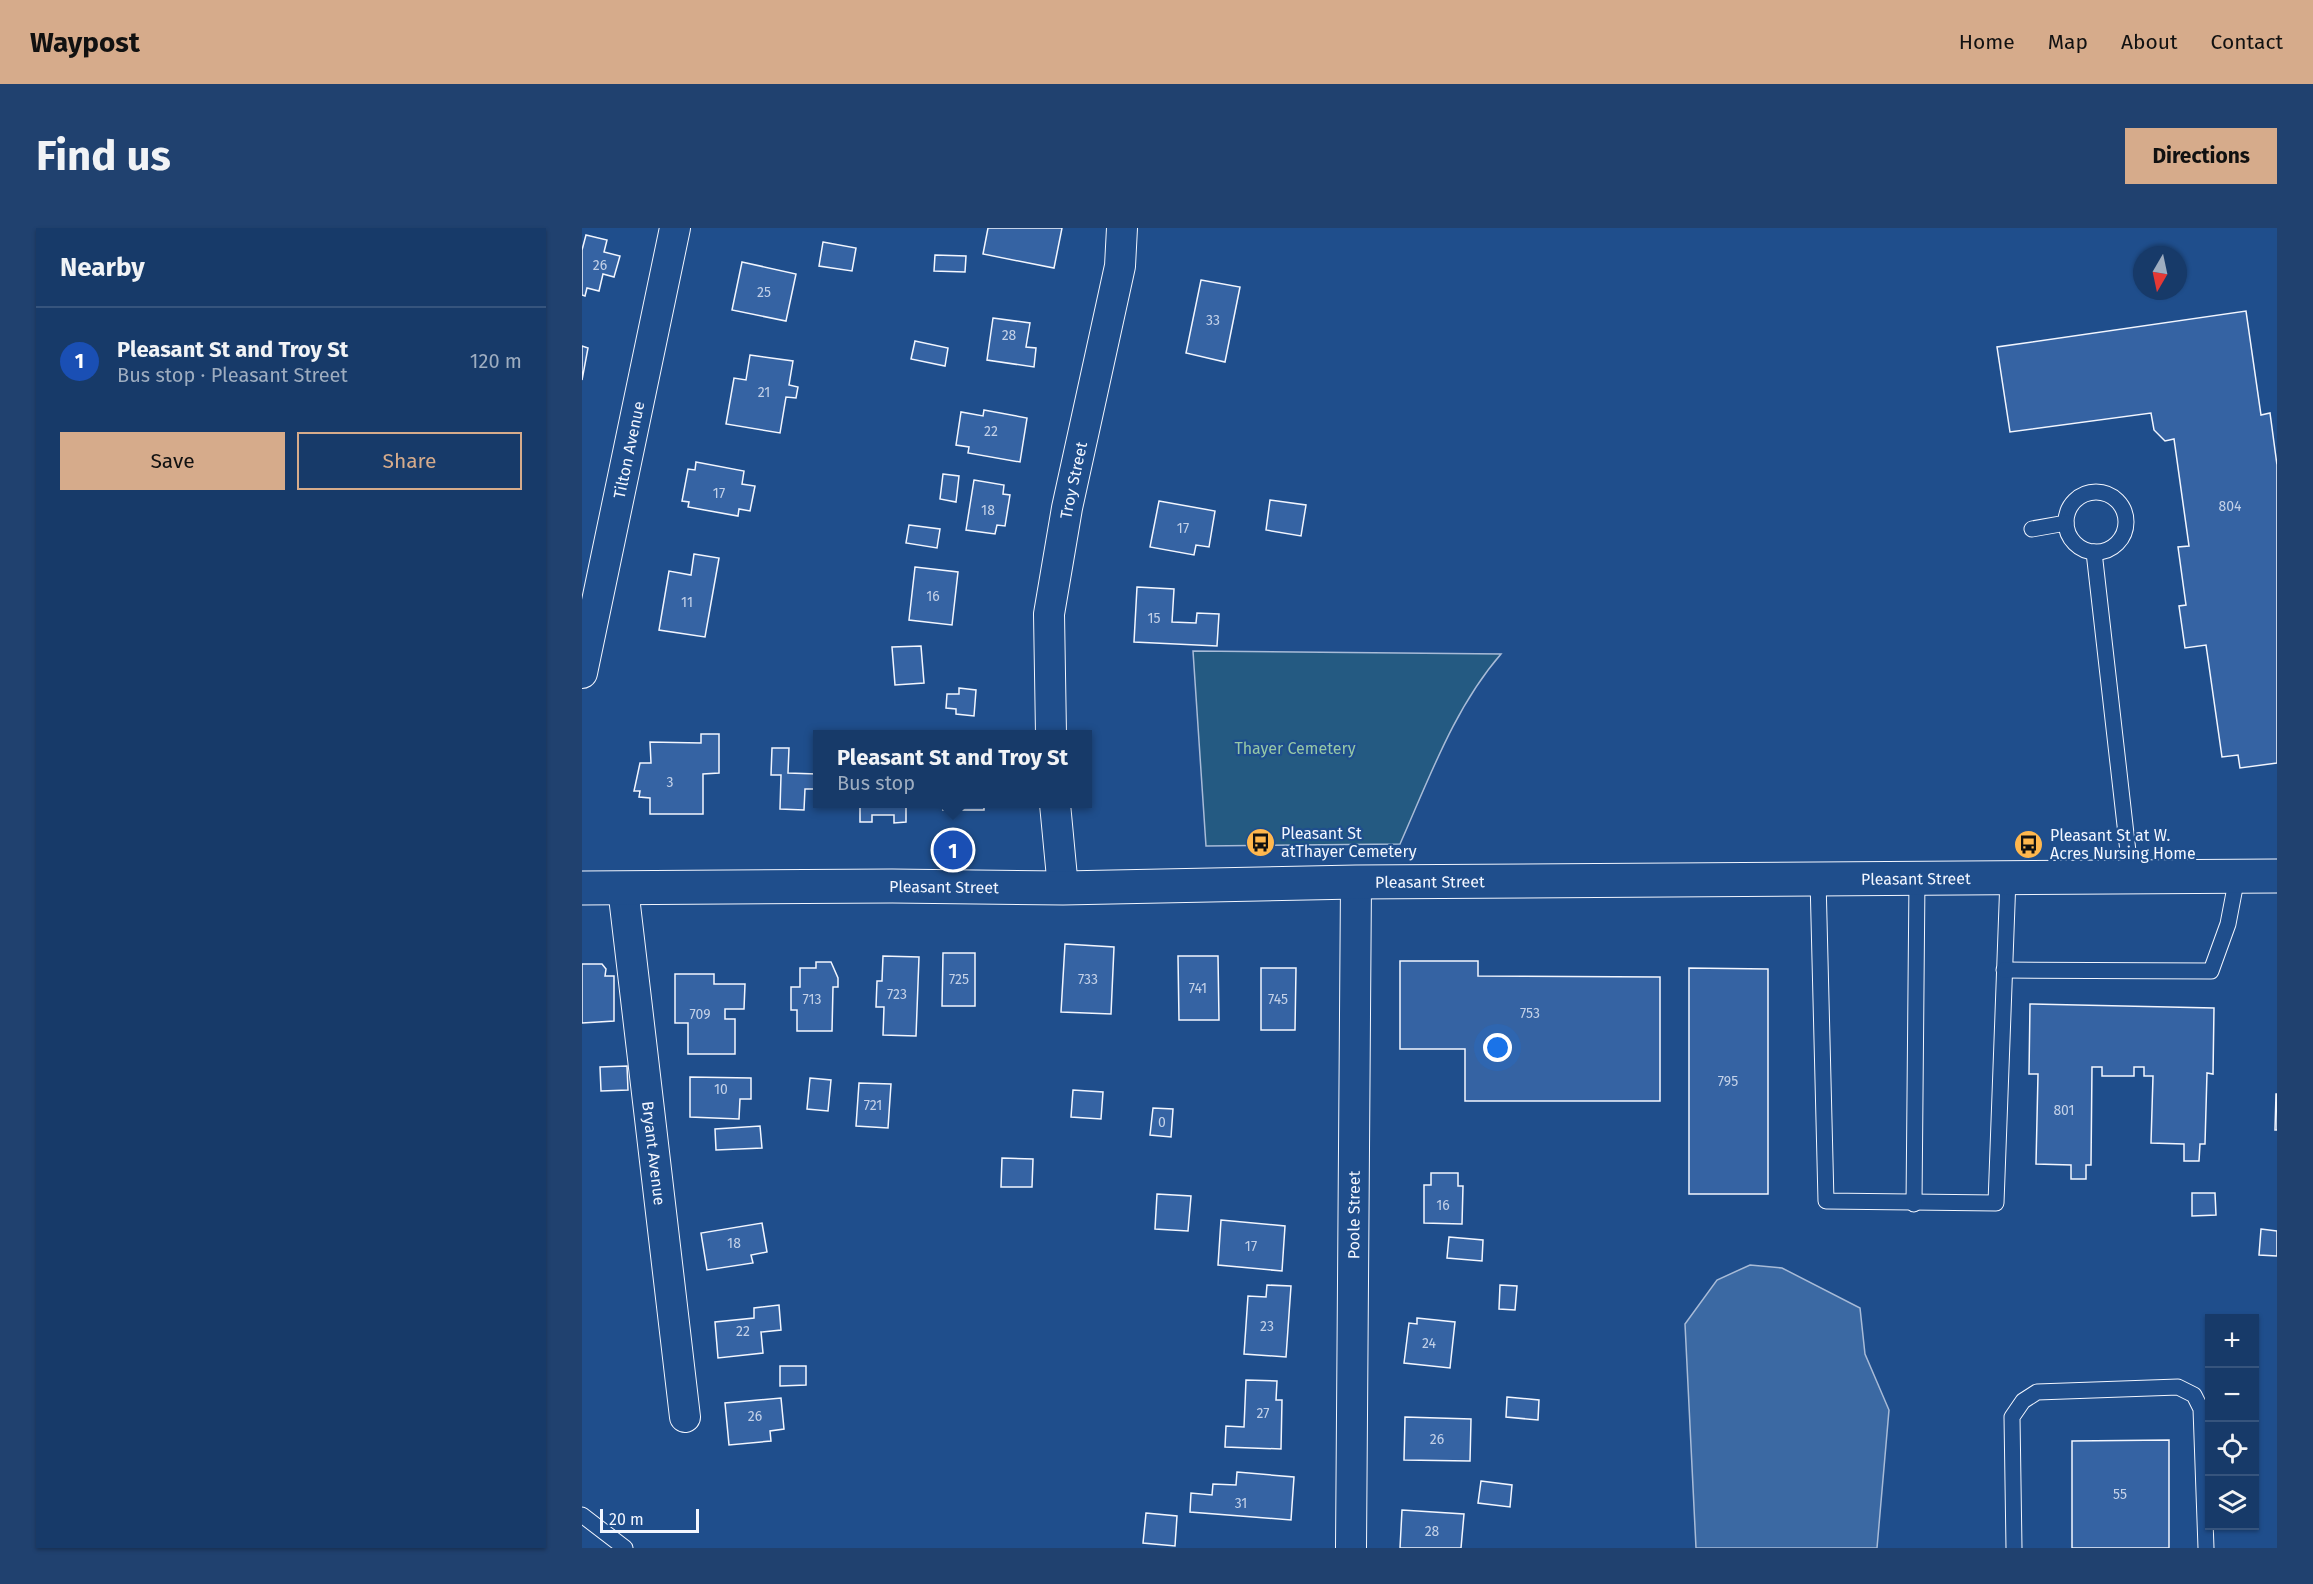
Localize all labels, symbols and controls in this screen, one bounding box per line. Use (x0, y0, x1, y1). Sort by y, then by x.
text: Waypost (30, 26, 140, 59)
text: Home (1959, 29, 2015, 55)
text: Map (2048, 29, 2088, 55)
text: About (2121, 29, 2178, 55)
text: Contact (2211, 29, 2283, 55)
button: Directions (2125, 128, 2277, 184)
text: Find us (36, 131, 171, 181)
north arrow (2133, 246, 2187, 300)
text: Nearby (60, 252, 145, 283)
house number: 26 (593, 257, 607, 274)
house number: 25 (757, 284, 771, 301)
house number: 33 (1206, 312, 1220, 329)
house number: 28 (1002, 327, 1017, 344)
text: Pleasant St and Troy St (117, 336, 348, 363)
text: 1 (75, 349, 84, 373)
text: 120 m (470, 349, 522, 373)
text: Bus stop · Pleasant Street (117, 363, 348, 387)
house number: 21 (758, 384, 770, 401)
street label: Tilton Avenue (609, 399, 648, 500)
house number: 22 (984, 423, 998, 440)
button: Save (60, 432, 285, 490)
button: Share (297, 432, 522, 490)
street label: Troy Street (1056, 440, 1091, 520)
house number: 17 (713, 485, 725, 502)
house number: 804 (2219, 498, 2242, 515)
house number: 18 (981, 502, 995, 519)
house number: 17 (1177, 520, 1189, 537)
house number: 16 (926, 588, 940, 605)
house number: 11 (681, 594, 693, 611)
house number: 15 (1147, 610, 1161, 627)
popup (813, 730, 1092, 808)
park label: Thayer Cemetery (1234, 739, 1356, 758)
text: Pleasant St and Troy St (837, 744, 1068, 771)
text: Bus stop (837, 771, 915, 795)
house number: 3 (667, 774, 674, 791)
place label: Pleasant St atThayer Cemetery (1281, 824, 1417, 861)
bus stop icon: Pleasant St atThayer Cemetery (1244, 826, 1276, 858)
place label: Pleasant St at W. Acres Nursing Home (2050, 826, 2196, 863)
pin: 1 (934, 828, 973, 872)
bus stop icon: Pleasant St at W. Acres Nursing Home (2013, 828, 2045, 860)
street label: Pleasant Street (1861, 868, 1971, 888)
street label: Pleasant Street (1375, 872, 1485, 891)
street label: Pleasant Street (889, 876, 999, 897)
house number: 725 (949, 971, 969, 988)
house number: 733 (1078, 971, 1098, 988)
house number: 741 (1189, 980, 1207, 997)
house number: 723 (887, 986, 907, 1003)
house number: 713 (802, 991, 822, 1008)
house number: 745 (1268, 991, 1288, 1008)
house number: 753 (1520, 1005, 1540, 1022)
house number: 709 (689, 1006, 711, 1023)
your location (1483, 1033, 1512, 1062)
house number: 795 (1718, 1073, 1738, 1090)
house number: 10 (714, 1081, 728, 1098)
house number: 721 (864, 1097, 882, 1114)
street label: Bryant Avenue (639, 1100, 670, 1206)
house number: 801 (2053, 1102, 2075, 1119)
house number: 0 (1158, 1114, 1166, 1131)
street label: Poole Street (1344, 1170, 1363, 1259)
house number: 16 (1436, 1197, 1450, 1214)
house number: 18 (727, 1235, 741, 1252)
house number: 17 (1245, 1238, 1257, 1255)
map controls (2205, 1314, 2259, 1530)
button: + (2205, 1314, 2259, 1368)
house number: 23 (1260, 1318, 1274, 1335)
house number: 22 (736, 1323, 750, 1340)
house number: 24 (1422, 1335, 1437, 1352)
button: − (2205, 1368, 2259, 1422)
house number: 27 (1256, 1405, 1270, 1422)
house number: 26 (748, 1408, 762, 1425)
button: locate (2205, 1422, 2259, 1476)
house number: 26 (1430, 1431, 1444, 1448)
button: layers (2205, 1476, 2259, 1530)
house number: 55 (2113, 1486, 2127, 1503)
house number: 31 (1235, 1495, 1247, 1512)
scale bar (600, 1506, 699, 1534)
text: 20 m (609, 1510, 644, 1529)
house number: 28 (1425, 1523, 1440, 1540)

